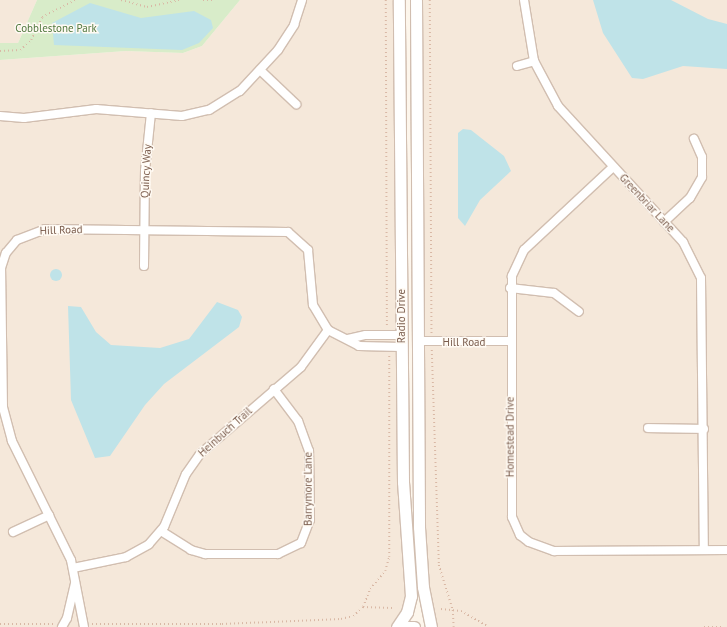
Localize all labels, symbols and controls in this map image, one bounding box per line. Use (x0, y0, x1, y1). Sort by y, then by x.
park label: Cobblestone Park (15, 21, 97, 35)
street label: Quincy Way (138, 143, 154, 199)
street label: Greenbriar Lane (617, 171, 677, 235)
street label: Hill Road (39, 223, 83, 237)
street label: Radio Drive (394, 289, 408, 343)
street label: Hill Road (443, 335, 485, 349)
street label: Homestead Drive (503, 397, 517, 477)
street label: Heinbuch Trail (195, 404, 255, 460)
street label: Barrymore Lane (301, 452, 315, 526)

